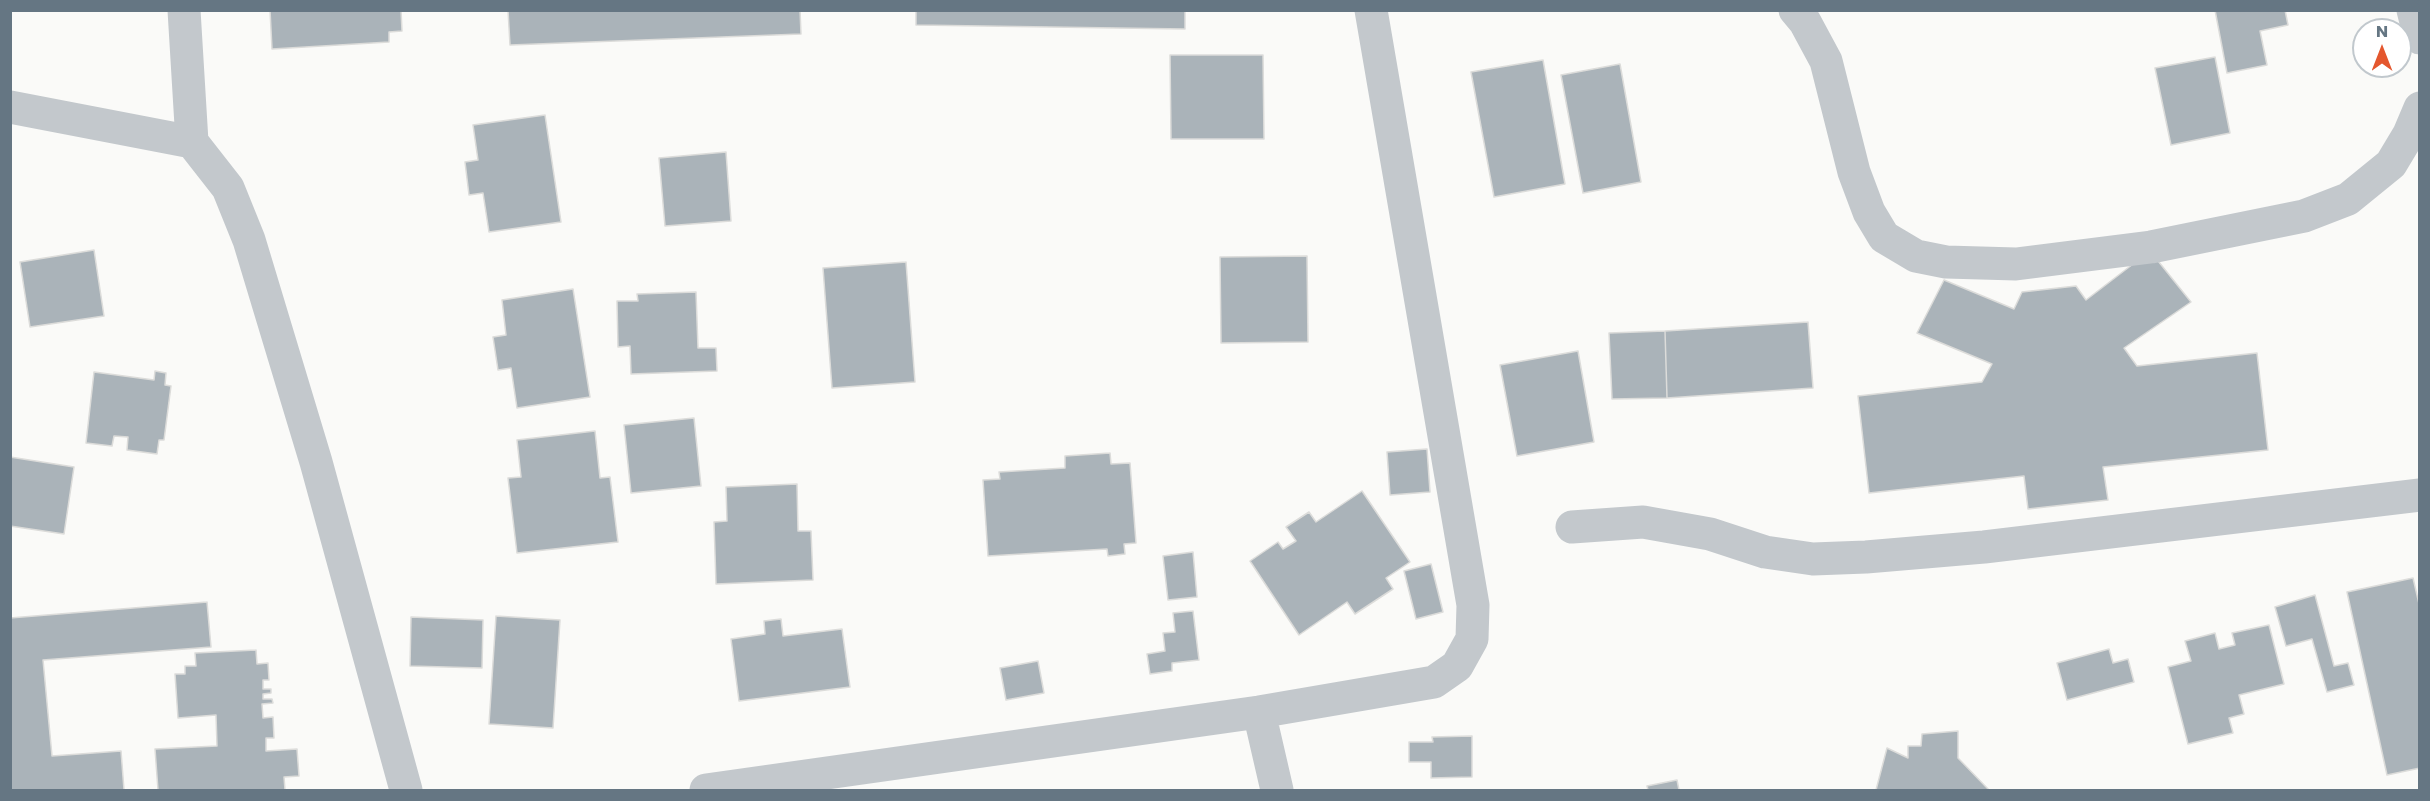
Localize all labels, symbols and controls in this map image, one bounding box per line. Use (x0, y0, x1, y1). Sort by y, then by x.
north arrow (2352, 18, 2412, 78)
text: N (2376, 20, 2388, 43)

